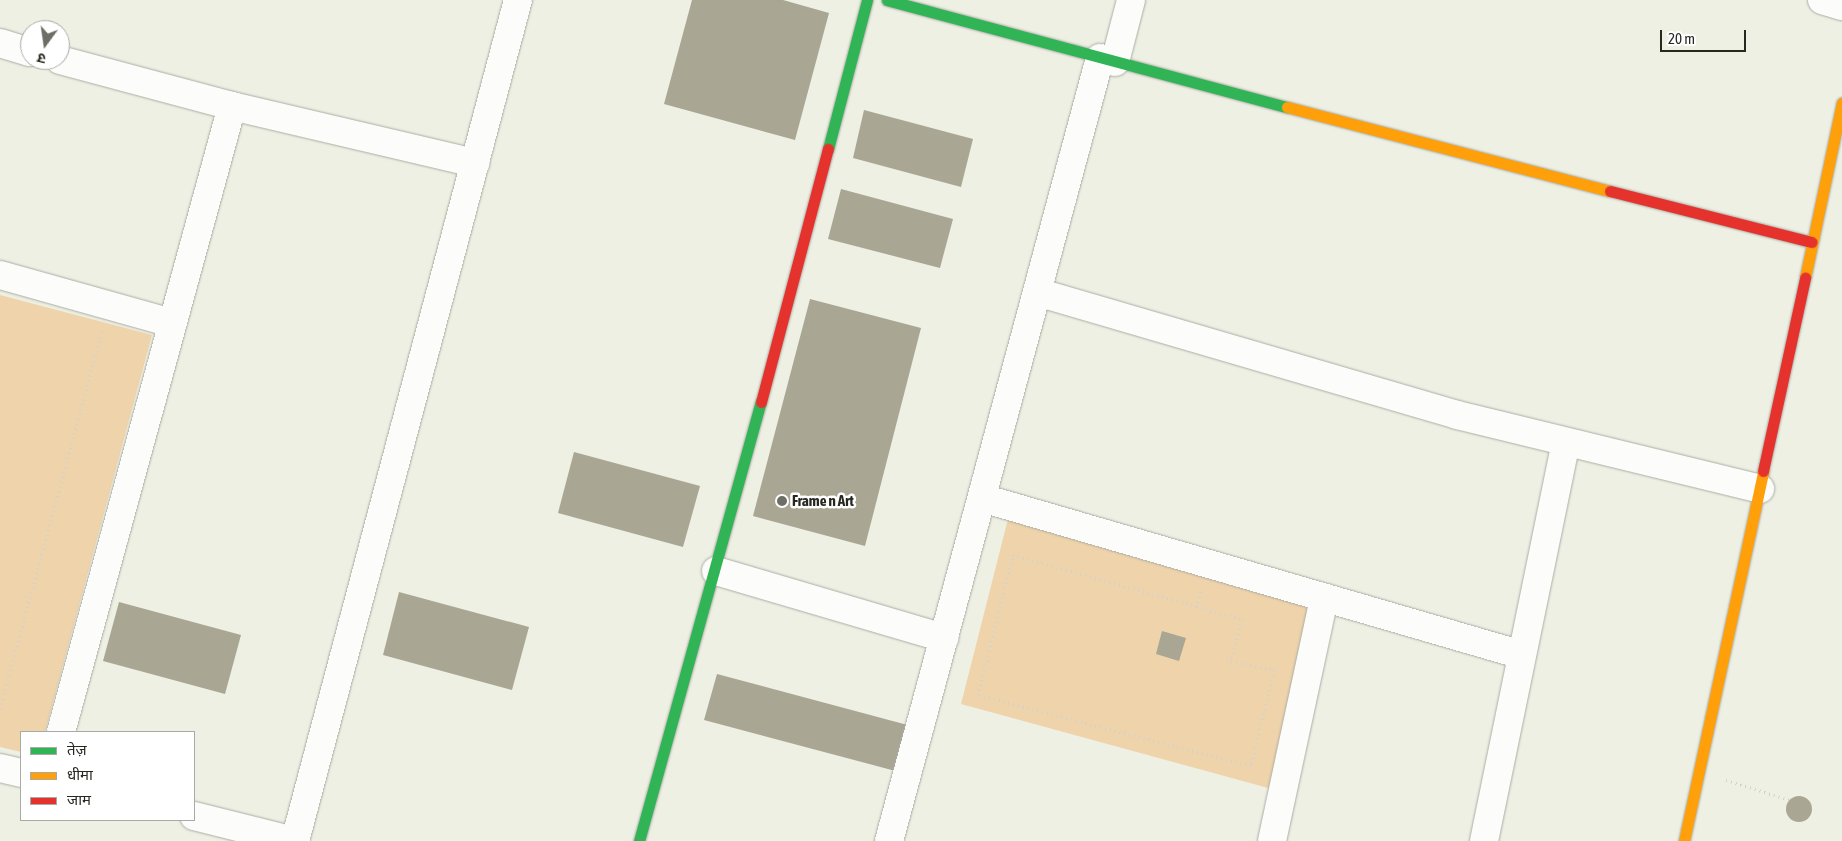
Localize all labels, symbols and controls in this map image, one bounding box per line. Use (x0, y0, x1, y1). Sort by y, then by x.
north arrow (20, 20, 70, 70)
scale bar (1662, 20, 1748, 52)
text: 20 m (1668, 30, 1695, 47)
text: उ (36, 50, 48, 67)
place label: Frame n Art (792, 492, 854, 510)
marker: Frame n Art (776, 495, 788, 507)
legend (20, 731, 195, 821)
text: तेज़ (67, 741, 87, 758)
text: धीमा (67, 766, 93, 783)
text: जाम (67, 791, 91, 808)

